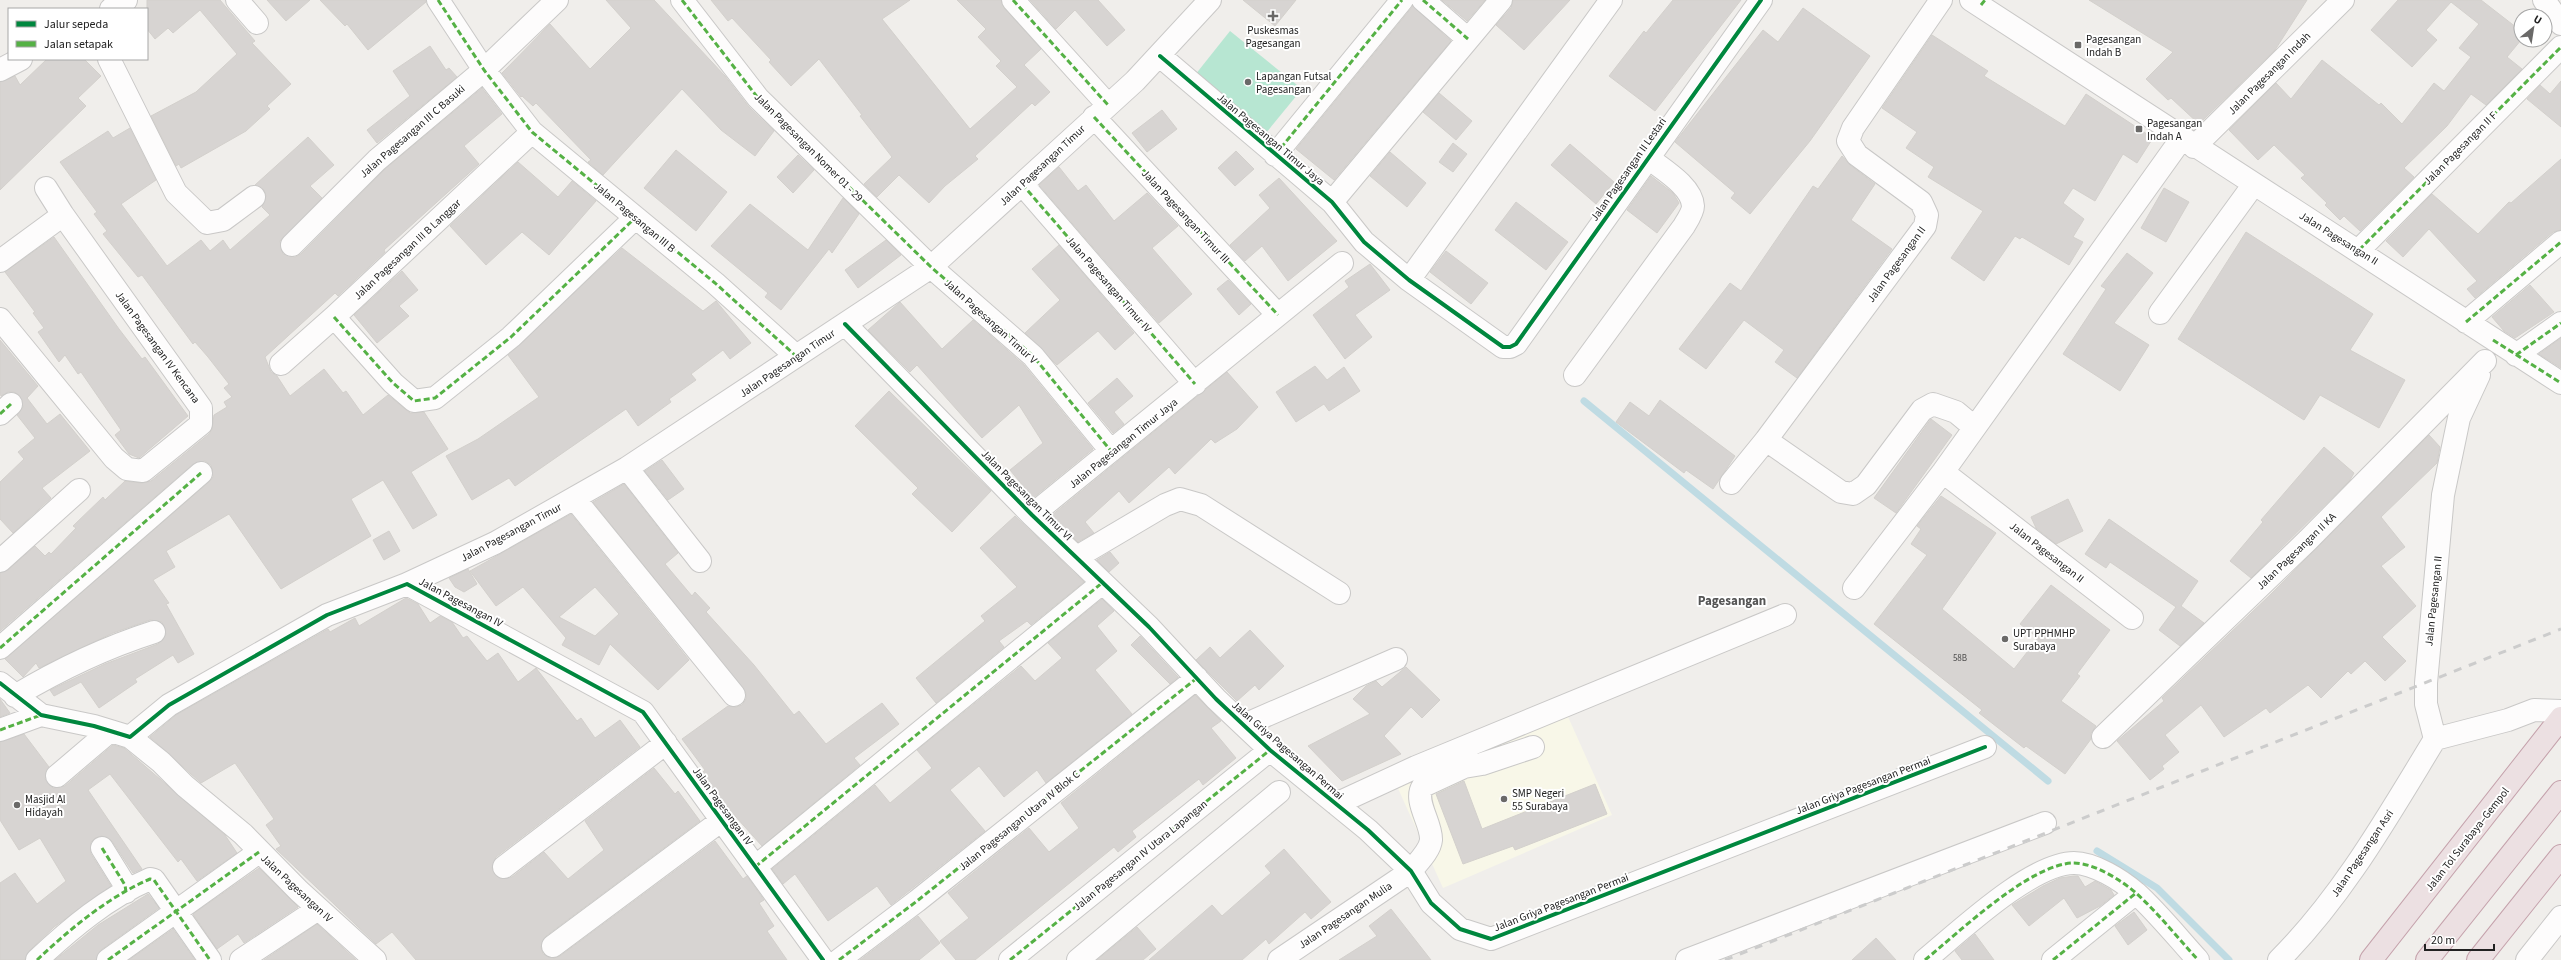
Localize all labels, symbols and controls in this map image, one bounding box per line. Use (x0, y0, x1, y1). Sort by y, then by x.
legend (8, 8, 148, 60)
north arrow (2513, 8, 2553, 48)
marker: Puskesmas Pagesangan (1267, 10, 1279, 22)
text: U (2531, 11, 2545, 28)
text: Jalur sepeda (44, 16, 108, 33)
place label: Puskesmas Pagesangan (1245, 23, 1301, 51)
street label: Jalan Pagesangan Indah (2225, 29, 2314, 118)
place label: Pagesangan Indah B (2086, 32, 2141, 60)
text: Jalan setapak (44, 36, 113, 53)
marker: Pagesangan Indah B (2073, 40, 2083, 50)
place label: Lapangan Futsal Pagesangan (1256, 69, 1332, 97)
marker: Lapangan Futsal Pagesangan (1243, 77, 1253, 87)
street label: Jalan Pagesangan III C Basuki (356, 81, 468, 181)
street label: Jalan Pagesangan Nomer 01 - 29 (751, 90, 866, 205)
street label: Jalan Pagesangan Timur Jaya (1214, 90, 1328, 189)
street label: Jalan Pagesangan II F (2420, 108, 2501, 188)
street label: Jalan Pagesangan II Lestari (1587, 114, 1670, 224)
place label: Pagesangan Indah A (2147, 116, 2202, 144)
street label: Jalan Pagesangan Timur (996, 121, 1089, 209)
marker: Pagesangan Indah A (2134, 124, 2144, 134)
street label: Jalan Pagesangan Timur III (1138, 166, 1233, 267)
street label: Jalan Pagesangan III B (591, 179, 679, 256)
street label: Jalan Pagesangan III B Langgar (350, 195, 464, 303)
street label: Jalan Pagesangan II (2296, 208, 2381, 269)
street label: Jalan Pagesangan II (1864, 223, 1929, 305)
street label: Jalan Pagesangan Timur IV (1063, 233, 1155, 336)
street label: Jalan Pagesangan Timur V (941, 276, 1041, 367)
street label: Jalan Pagesangan IV Kencana (112, 288, 203, 406)
street label: Jalan Pagesangan Timur (737, 326, 838, 401)
street label: Jalan Pagesangan Timur Jaya (1066, 395, 1181, 492)
street label: Jalan Pagesangan Timur VI (978, 447, 1075, 544)
street label: Jalan Pagesangan Timur (458, 499, 565, 565)
street label: Jalan Pagesangan II KA (2253, 509, 2339, 593)
street label: Jalan Pagesangan II (2006, 519, 2087, 586)
street label: Jalan Pagesangan II (2421, 555, 2446, 647)
street label: Jalan Pagesangan IV (416, 574, 506, 631)
district label: Pagesangan (1698, 592, 1766, 610)
place label: UPT PPHMHP Surabaya (2013, 626, 2075, 654)
marker: UPT PPHMHP Surabaya (2000, 634, 2010, 644)
house number: 58B (1953, 652, 1967, 665)
street label: Jalan Griya Pagesangan Permai (1229, 698, 1347, 803)
street label: Jalan Griya Pagesangan Permai (1794, 753, 1933, 818)
street label: Jalan Pagesangan IV (689, 764, 756, 849)
street label: Jalan Pagesangan Utara IV Blok C (955, 767, 1083, 874)
street label: Jalan Tol Surabaya–Gempol (2422, 784, 2513, 894)
place label: SMP Negeri 55 Surabaya (1512, 786, 1568, 814)
place label: Masjid Al Hidayah (25, 792, 66, 820)
marker: SMP Negeri 55 Surabaya (1499, 794, 1509, 804)
street label: Jalan Pagesangan IV Utara Lapangan (1070, 797, 1210, 914)
marker: Masjid Al Hidayah (12, 800, 22, 810)
street label: Jalan Pagesangan Asri (2328, 807, 2397, 900)
street label: Jalan Pagesangan IV (257, 851, 336, 926)
street label: Jalan Griya Pagesangan Permai (1492, 870, 1631, 935)
street label: Jalan Pagesangan Mulia (1296, 878, 1395, 952)
scale bar (2425, 926, 2494, 952)
text: 20 m (2431, 932, 2455, 949)

